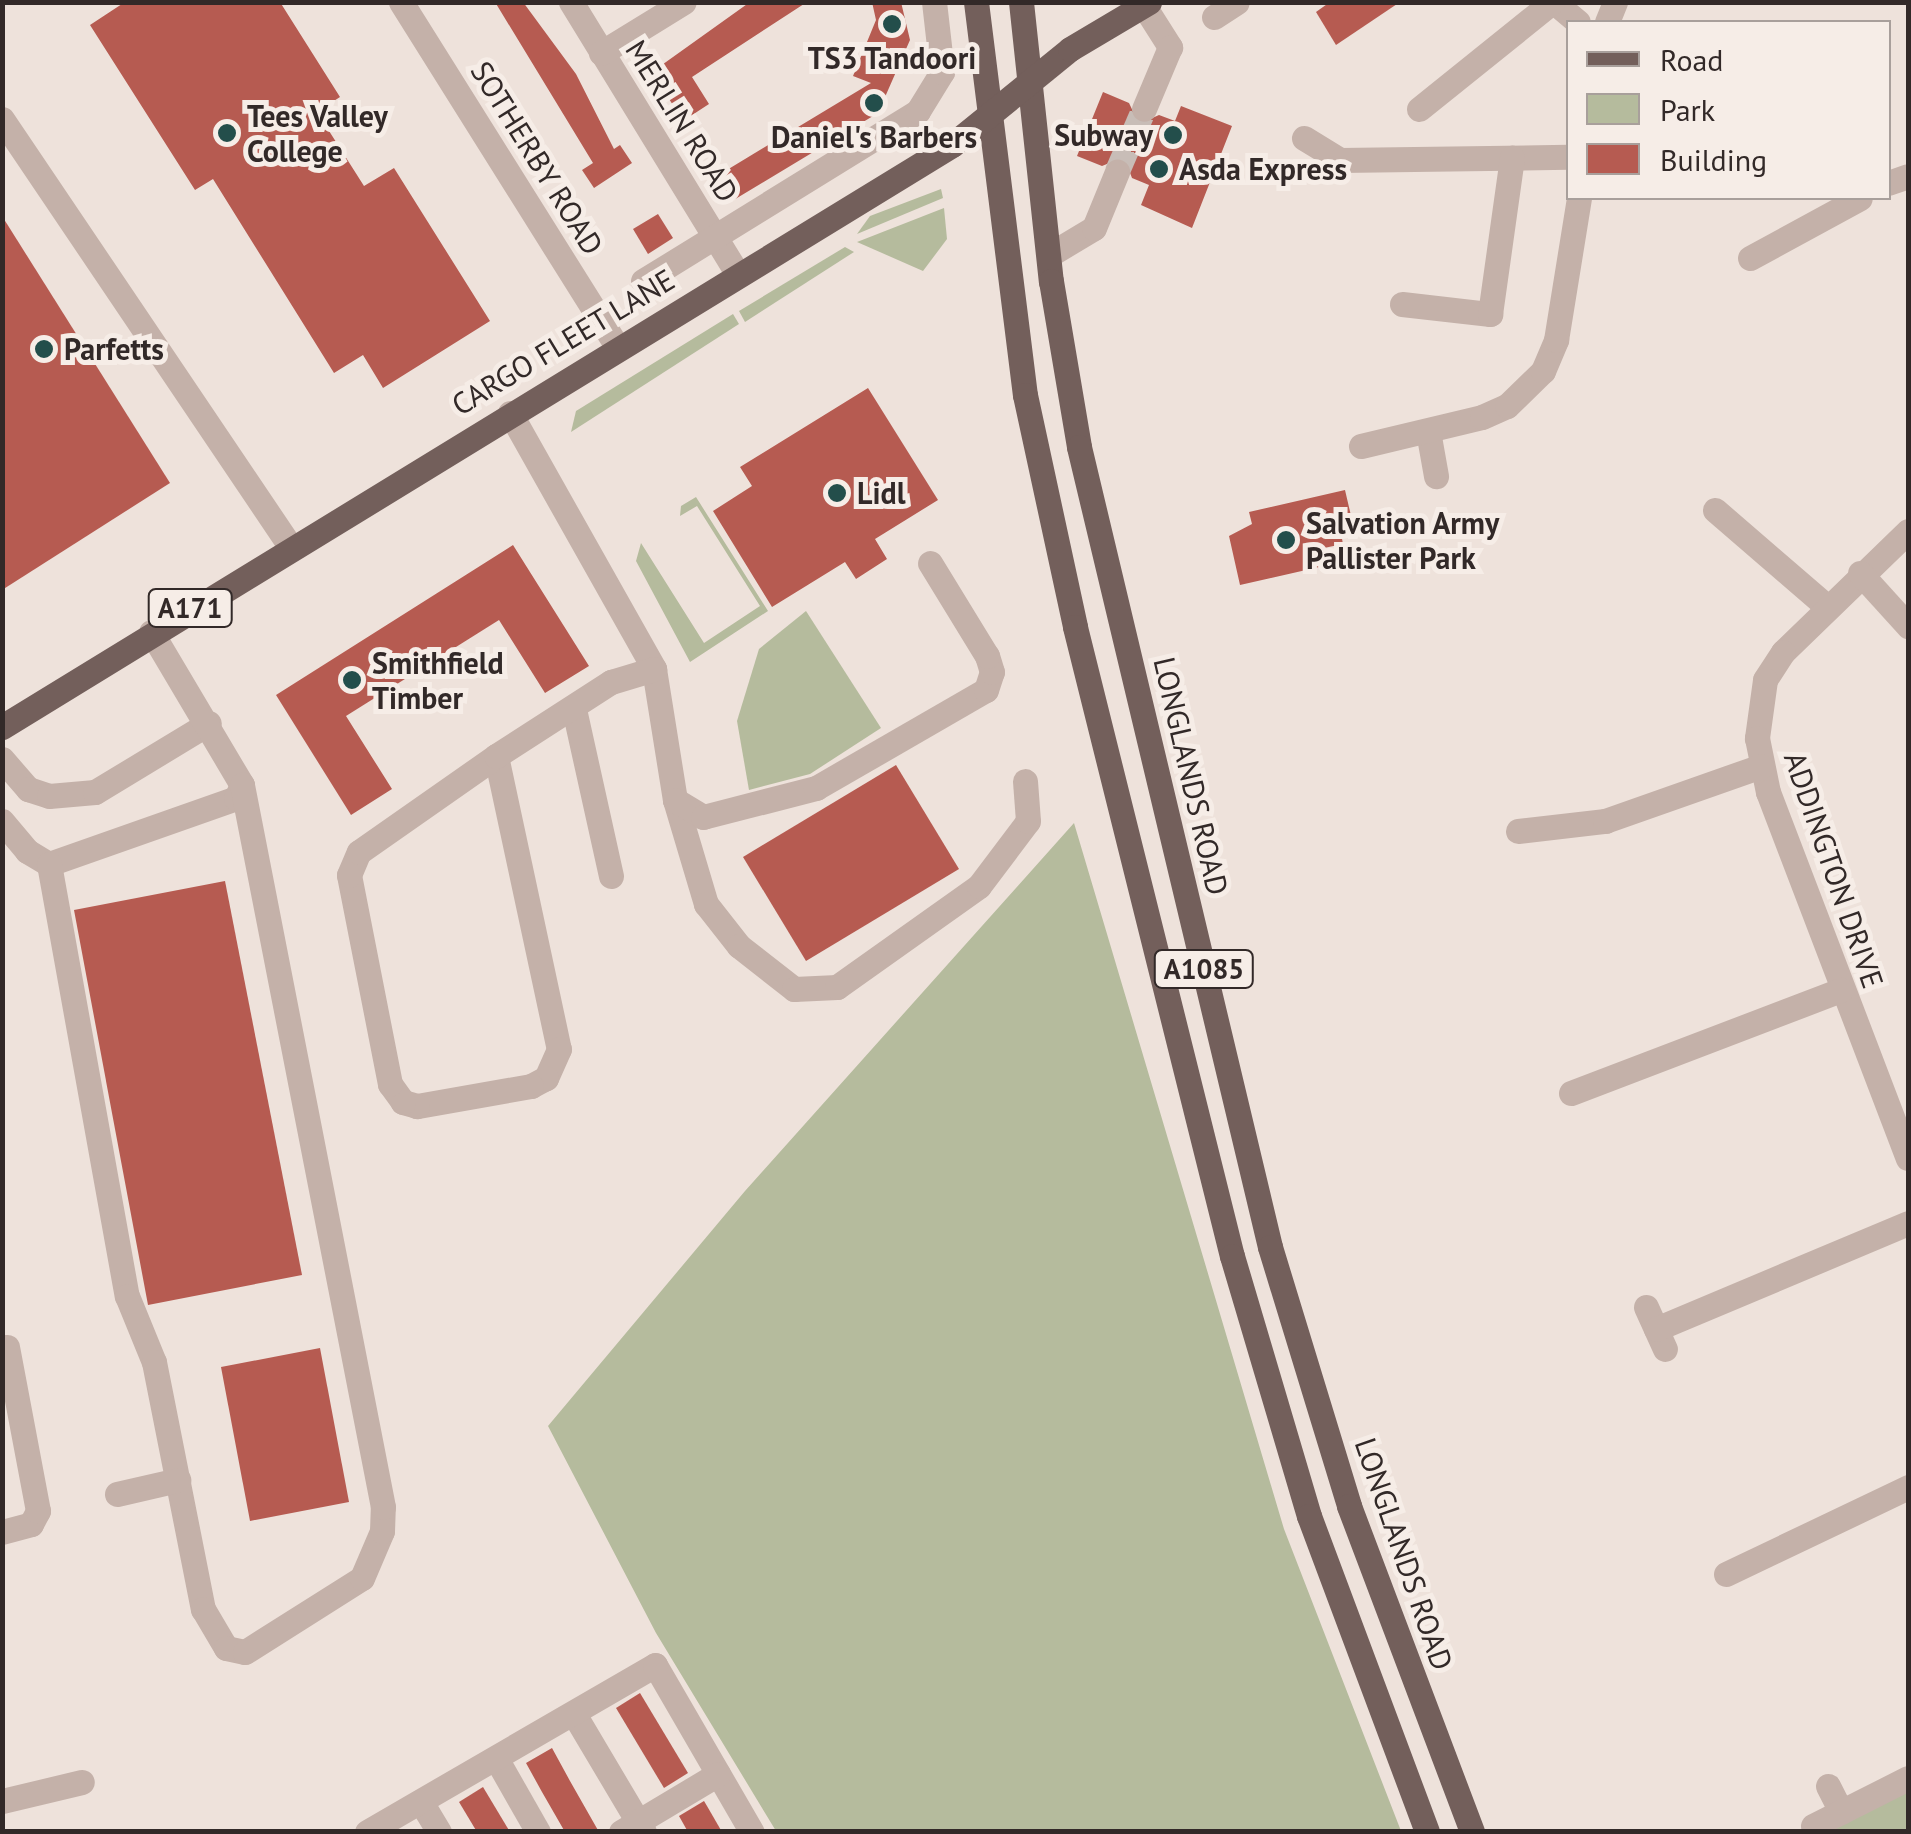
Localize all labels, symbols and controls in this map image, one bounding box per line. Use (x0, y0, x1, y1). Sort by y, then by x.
marker: TS3 Tandoori (881, 13, 903, 35)
legend (1566, 20, 1891, 200)
street label: MERLIN ROAD (618, 34, 746, 208)
place label: TS3 Tandoori (807, 40, 977, 76)
text: Road (1660, 40, 1724, 79)
street label: SOTHERBY ROAD (463, 55, 611, 261)
text: Park (1660, 90, 1715, 129)
marker: Daniel's Barbers (863, 92, 885, 114)
place label: Tees Valley College (247, 98, 389, 168)
place label: Subway (1054, 117, 1153, 153)
place label: Daniel's Barbers (771, 119, 977, 155)
marker: Tees Valley College (216, 122, 238, 144)
marker: Subway (1162, 124, 1184, 146)
text: Building (1660, 140, 1767, 179)
place label: Asda Express (1179, 151, 1347, 187)
marker: Asda Express (1148, 158, 1170, 180)
street label: CARGO FLEET LANE (445, 261, 681, 423)
place label: Parfetts (64, 331, 164, 367)
marker: Parfetts (33, 338, 55, 360)
place label: Lidl (857, 475, 905, 511)
marker: Lidl (826, 482, 848, 504)
place label: Salvation Army Pallister Park (1306, 505, 1501, 576)
marker: Salvation Army Pallister Park (1275, 529, 1297, 551)
road number: A171 (148, 585, 232, 631)
place label: Smithfield Timber (372, 645, 504, 716)
street label: LONGLANDS ROAD (1146, 654, 1236, 898)
marker: Smithfield Timber (341, 669, 363, 691)
street label: ADDINGTON DRIVE (1777, 747, 1891, 993)
road number: A1085 (1152, 946, 1256, 992)
street label: LONGLANDS ROAD (1347, 1433, 1461, 1675)

